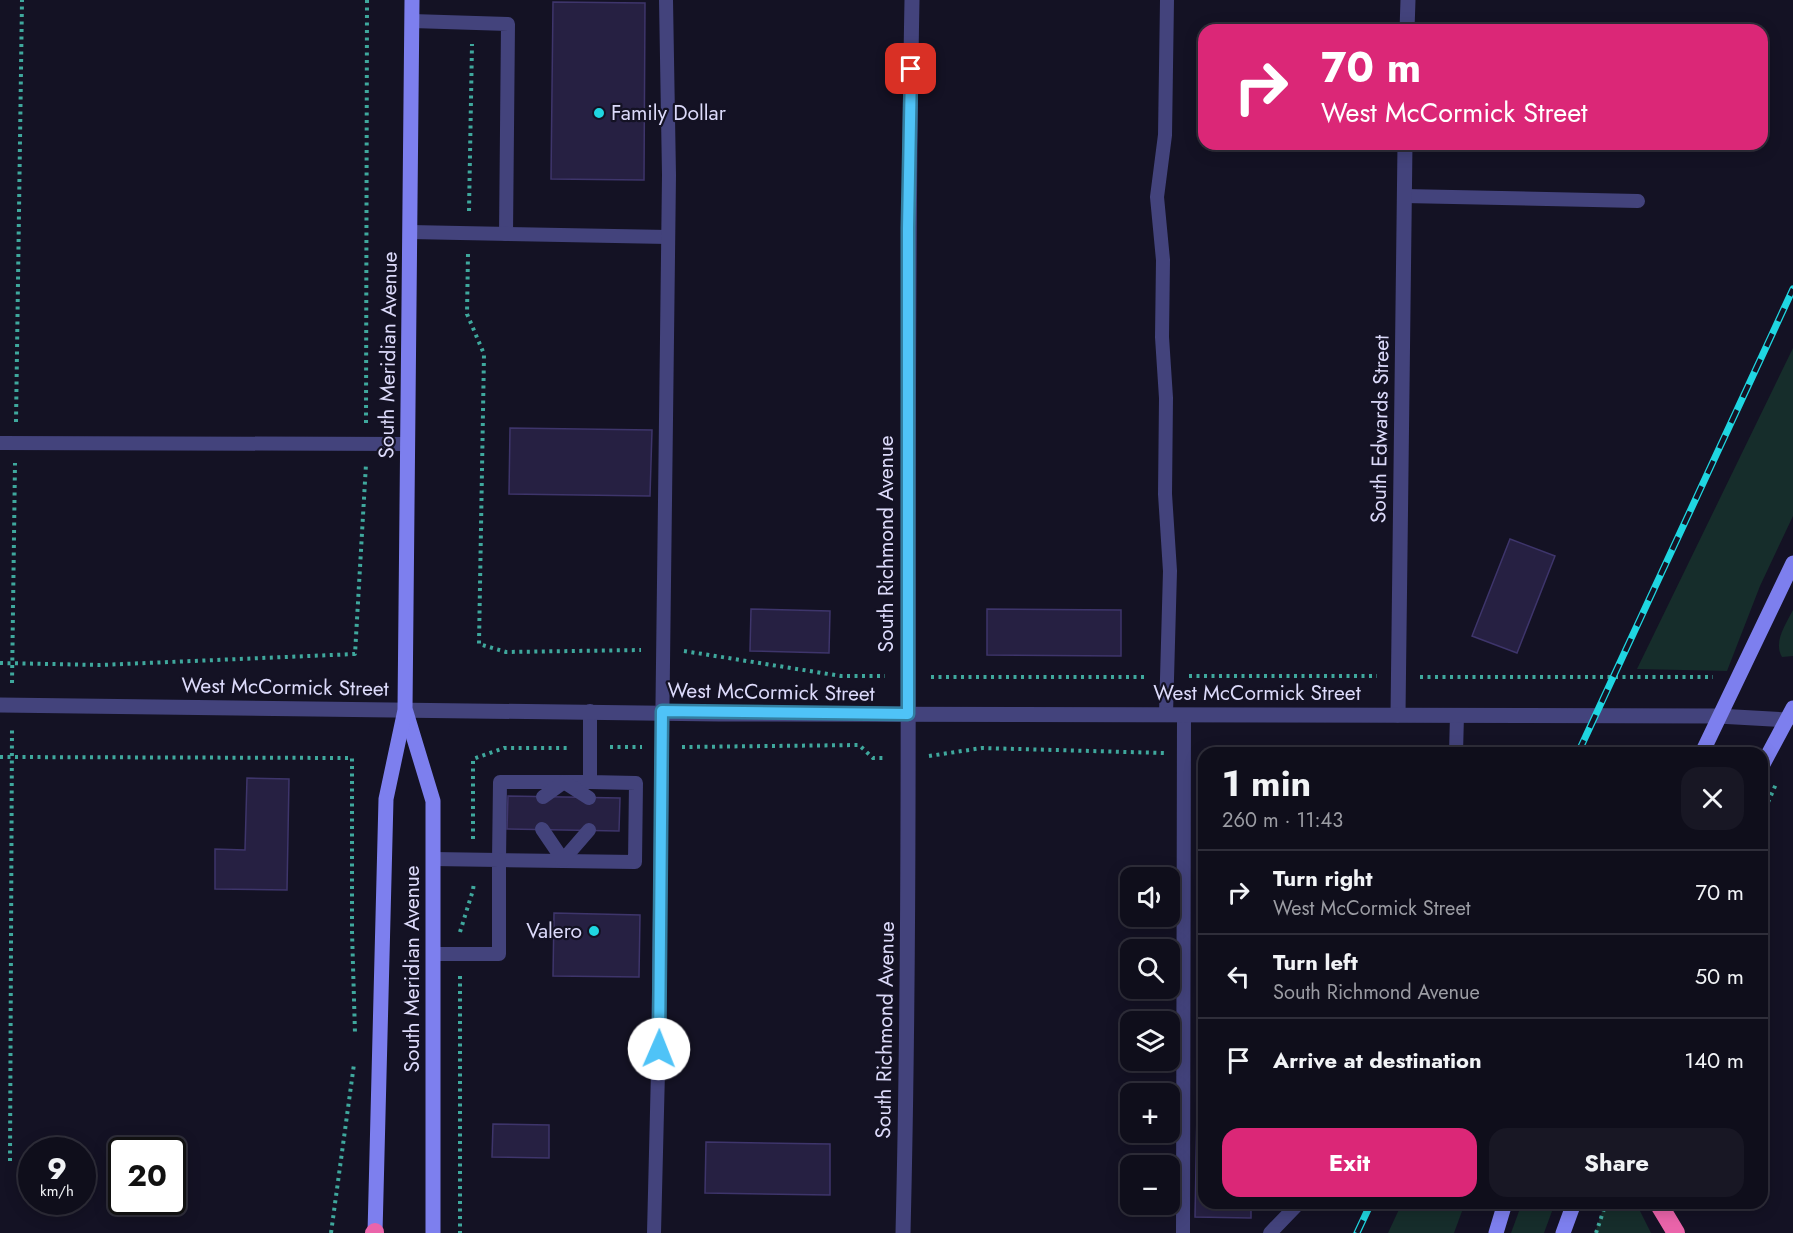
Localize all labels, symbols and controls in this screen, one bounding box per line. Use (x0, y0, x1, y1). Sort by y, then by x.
text: 70 m (1321, 37, 1421, 98)
pin (885, 43, 936, 94)
icon: right (1222, 48, 1300, 126)
icon: arrive (894, 52, 927, 85)
text: West McCormick Street (1321, 93, 1588, 132)
place label: Family Dollar (611, 98, 727, 128)
marker: Family Dollar (592, 106, 606, 120)
street label: South Meridian Avenue (371, 251, 405, 459)
street label: South Edwards Street (1363, 335, 1397, 523)
street label: South Richmond Avenue (871, 435, 901, 653)
street label: West McCormick Street (181, 670, 389, 704)
street label: West McCormick Street (667, 675, 875, 709)
street label: West McCormick Street (1153, 678, 1361, 708)
text: 1 min (1222, 757, 1311, 809)
button: close (1681, 767, 1744, 830)
text: 260 m · 11:43 (1222, 806, 1343, 835)
text: Turn right (1273, 862, 1373, 894)
street label: South Meridian Avenue (397, 865, 427, 1073)
map controls (1120, 867, 1180, 1215)
button: sound (1120, 867, 1180, 927)
icon: right (1222, 876, 1255, 909)
text: 70 m (1695, 876, 1744, 908)
text: West McCormick Street (1273, 894, 1470, 923)
place label: Valero (526, 916, 582, 946)
street label: South Richmond Avenue (868, 921, 902, 1139)
marker: Valero (587, 924, 601, 938)
button: search (1120, 939, 1180, 999)
text: Turn left (1273, 946, 1358, 978)
icon: left (1222, 960, 1255, 993)
text: 50 m (1695, 960, 1744, 992)
text: South Richmond Avenue (1273, 978, 1480, 1007)
button: layers (1120, 1011, 1180, 1071)
position arrow (627, 1017, 691, 1081)
icon: arrive (1222, 1044, 1255, 1077)
text: Arrive at destination (1273, 1044, 1482, 1076)
text: 140 m (1684, 1044, 1744, 1076)
button: + (1120, 1083, 1180, 1143)
button: Exit (1222, 1128, 1477, 1197)
button: Share (1489, 1128, 1744, 1197)
speed limit sign: 20 (108, 1137, 186, 1215)
text: 9 (47, 1147, 67, 1190)
button: − (1120, 1155, 1180, 1215)
text: km/h (40, 1180, 74, 1202)

